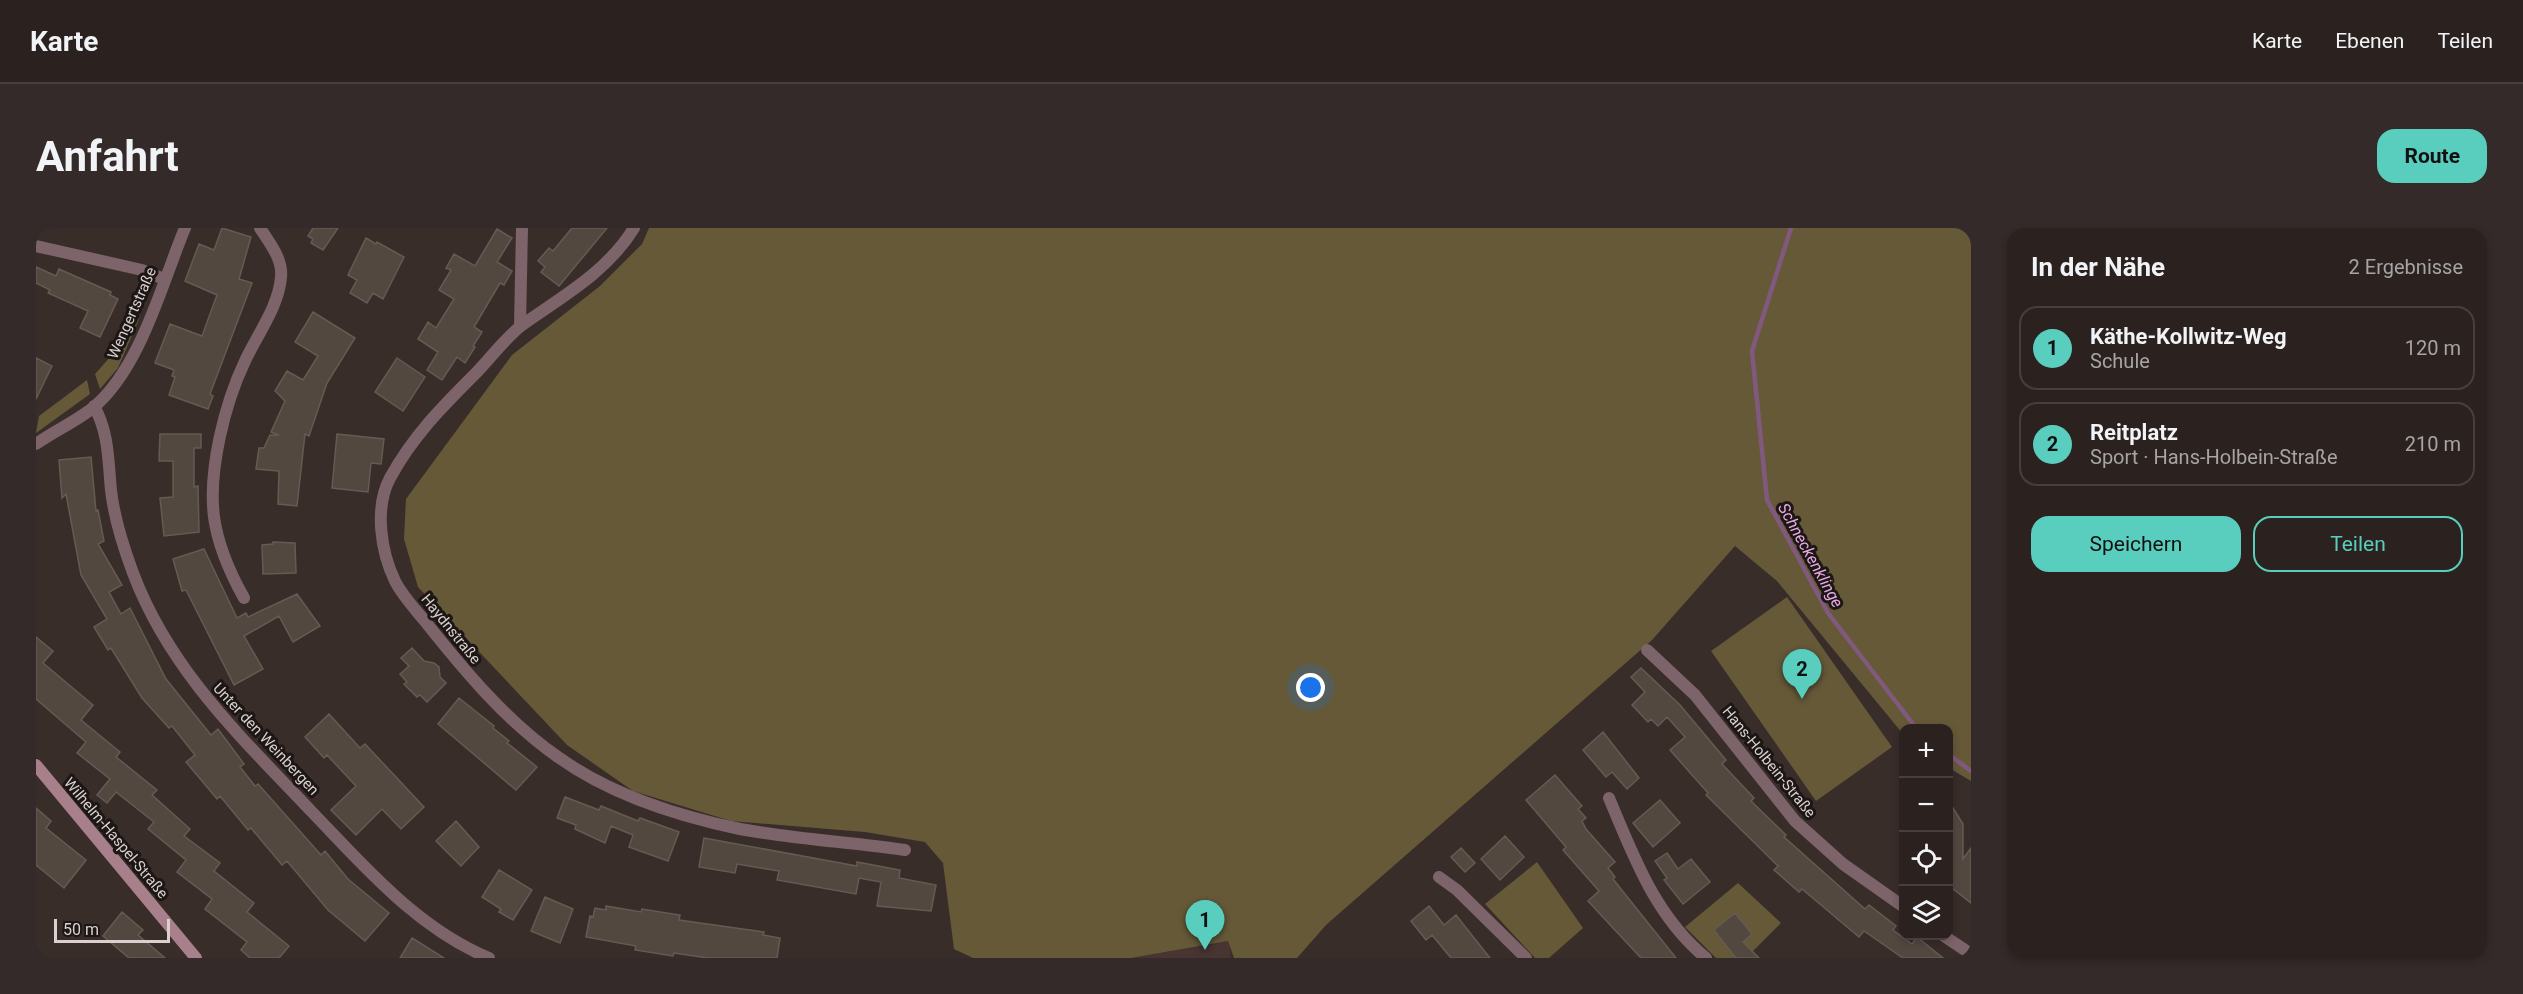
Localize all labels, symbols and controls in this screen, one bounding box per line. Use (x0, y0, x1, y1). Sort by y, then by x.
text: Karte (30, 25, 98, 58)
text: Karte (2252, 29, 2302, 53)
text: Ebenen (2335, 29, 2404, 53)
text: Teilen (2437, 29, 2493, 53)
button: Route (2377, 129, 2487, 183)
text: Anfahrt (36, 132, 179, 181)
text: In der Nähe (2031, 252, 2165, 282)
text: 2 Ergebnisse (2349, 255, 2463, 279)
street label: Wengertstraße (104, 264, 160, 362)
text: Käthe-Kollwitz-Weg (2090, 324, 2287, 349)
text: 1 (2047, 336, 2058, 360)
text: 120 m (2405, 336, 2461, 360)
text: Schule (2090, 349, 2150, 373)
text: Reitplatz (2090, 420, 2178, 445)
text: 2 (2047, 432, 2058, 456)
text: 210 m (2405, 432, 2461, 456)
text: Sport · Hans-Holbein-Straße (2090, 445, 2338, 469)
water label: Schneckenklinge (1774, 500, 1847, 611)
button: Speichern (2031, 516, 2241, 572)
button: Teilen (2253, 516, 2463, 572)
street label: Haydnstraße (417, 590, 485, 668)
pin: 2 (1782, 650, 1822, 699)
your location (1296, 673, 1325, 702)
street label: Unter den Weinbergen (209, 679, 323, 799)
street label: Hans-Holbein-Straße (1719, 703, 1819, 821)
map controls (1899, 724, 1953, 940)
button: + (1899, 724, 1953, 778)
street label: Wilhelm-Haspel-Straße (60, 774, 172, 902)
button: − (1899, 778, 1953, 832)
button: locate (1899, 832, 1953, 886)
button: layers (1899, 886, 1953, 940)
pin: 1 (1186, 900, 1224, 950)
scale bar (54, 916, 170, 944)
text: 50 m (63, 920, 99, 939)

